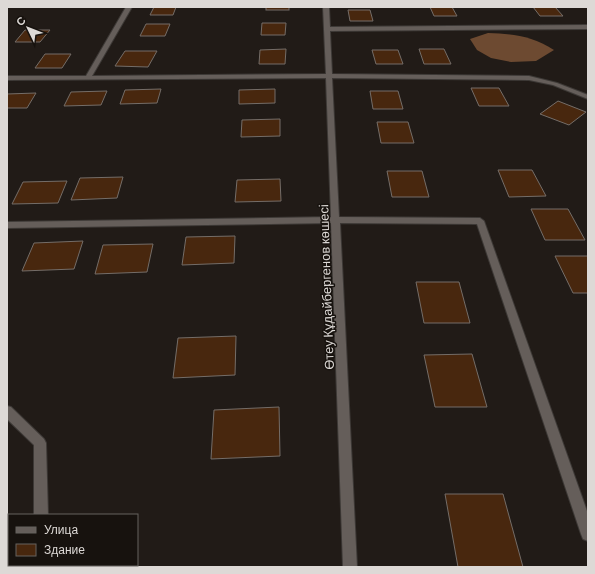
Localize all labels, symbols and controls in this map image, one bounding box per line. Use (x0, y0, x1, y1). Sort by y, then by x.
north arrow (8, 8, 48, 48)
text: С (13, 13, 28, 28)
street label: Өтеу Құдайбергенов көшесі (315, 204, 337, 370)
legend (8, 514, 138, 566)
text: Улица (44, 522, 78, 537)
text: Здание (44, 542, 85, 557)

